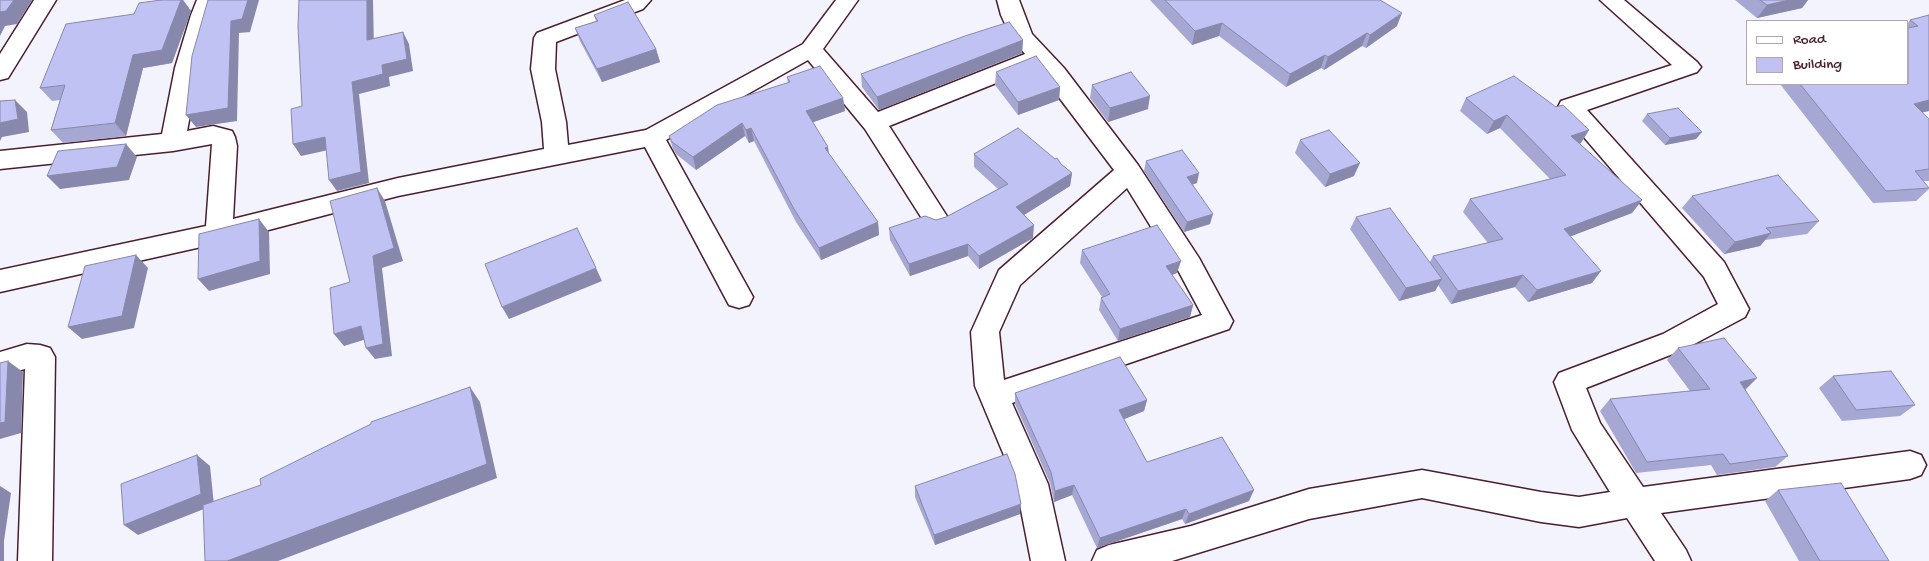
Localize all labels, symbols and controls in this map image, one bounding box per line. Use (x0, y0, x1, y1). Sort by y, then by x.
legend (1746, 20, 1909, 85)
text: Road (1793, 31, 1826, 49)
text: Building (1793, 56, 1842, 74)

